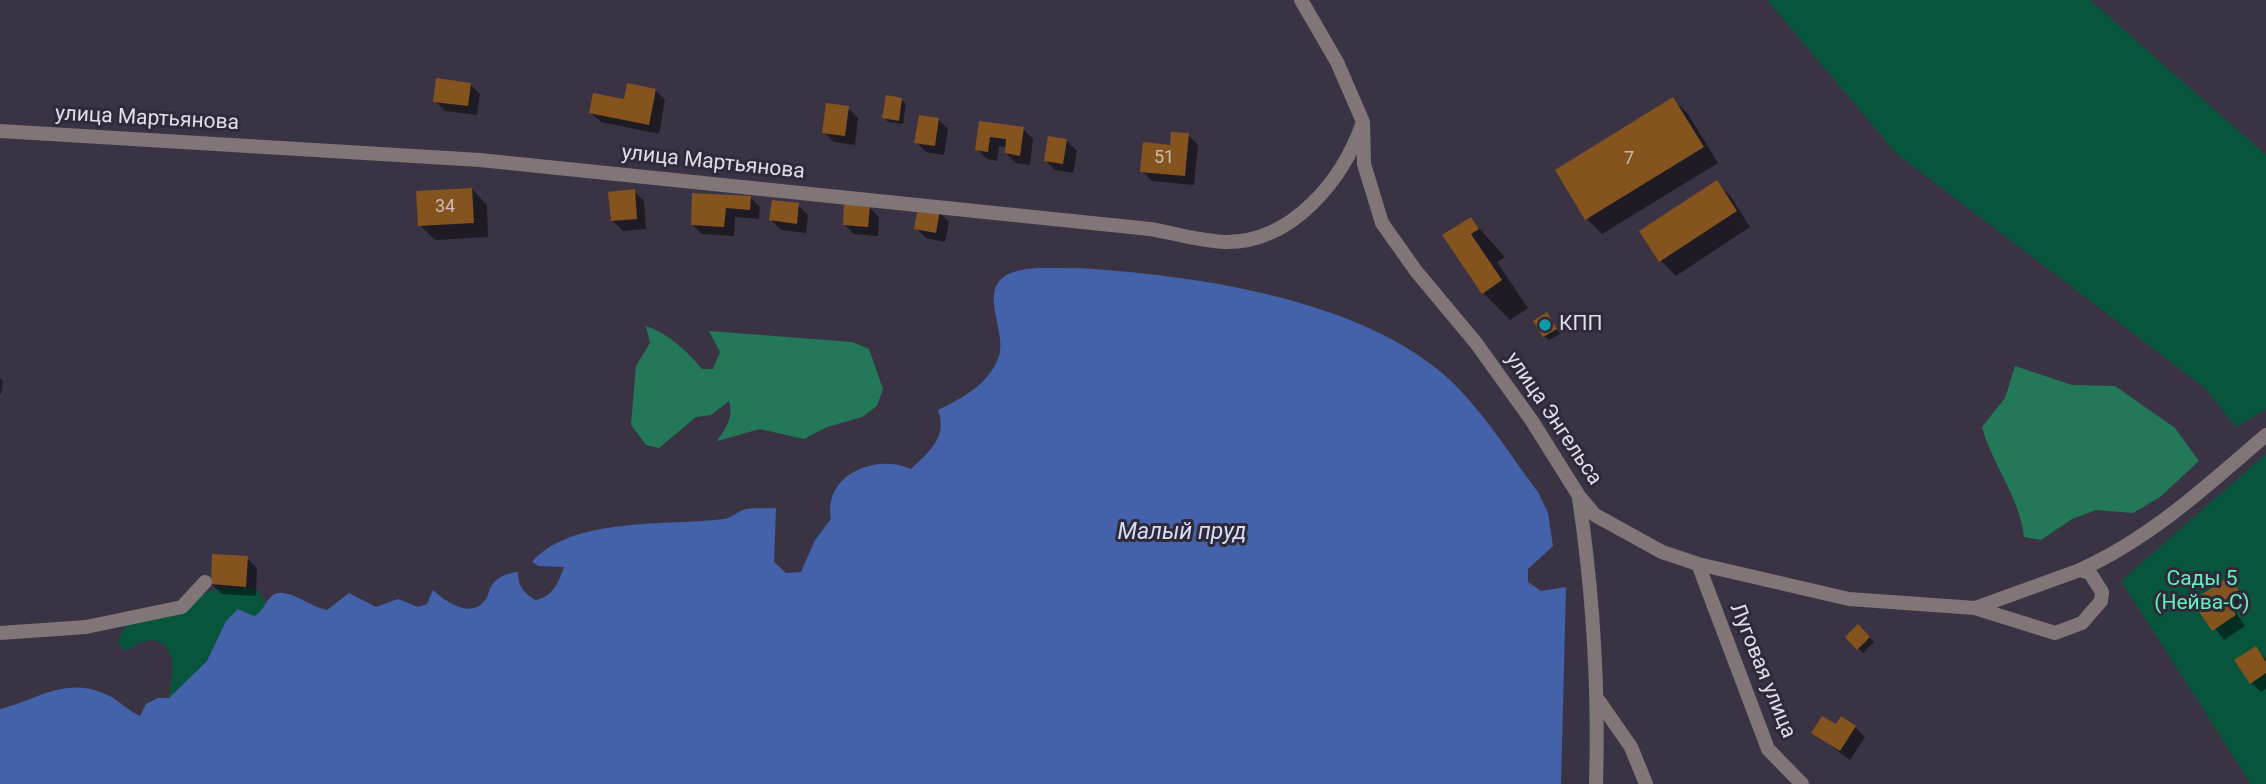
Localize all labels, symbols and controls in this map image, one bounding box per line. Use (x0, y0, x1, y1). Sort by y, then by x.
street label: улица Мартьянова (54, 102, 240, 136)
street label: улица Мартьянова (620, 141, 806, 185)
house number: 51 (1154, 147, 1174, 169)
house number: 7 (1624, 148, 1634, 170)
house number: 34 (435, 196, 455, 218)
place label: КПП (1559, 312, 1602, 338)
marker: КПП (1537, 317, 1553, 333)
street label: улица Энгельса (1499, 348, 1607, 490)
water label: Малый пруд (1117, 519, 1247, 547)
park label: Сады 5 (Нейва-С) (2154, 567, 2250, 617)
street label: Луговая улица (1723, 600, 1801, 742)

